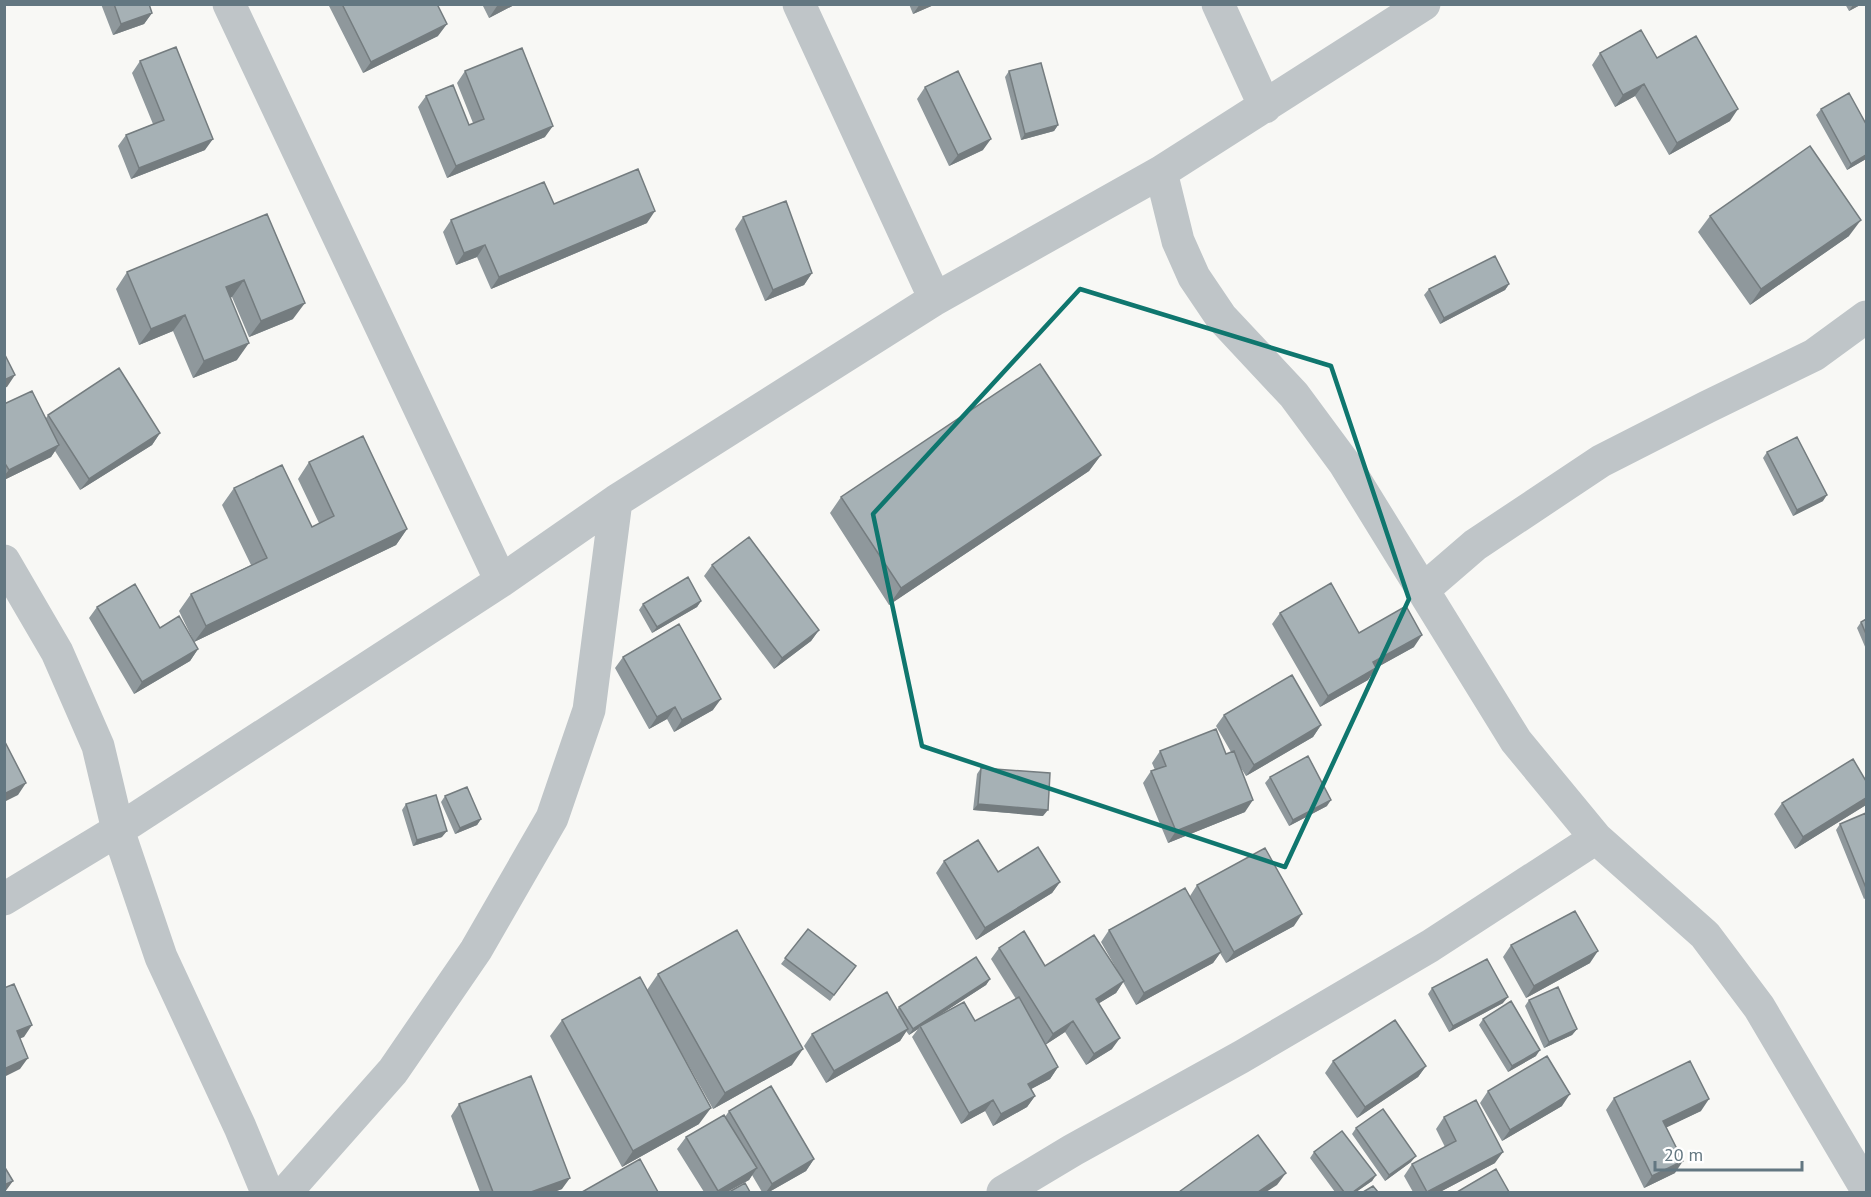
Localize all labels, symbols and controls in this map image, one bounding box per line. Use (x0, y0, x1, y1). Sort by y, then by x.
scale bar (1655, 1134, 1802, 1172)
text: 20 m (1664, 1143, 1703, 1166)

